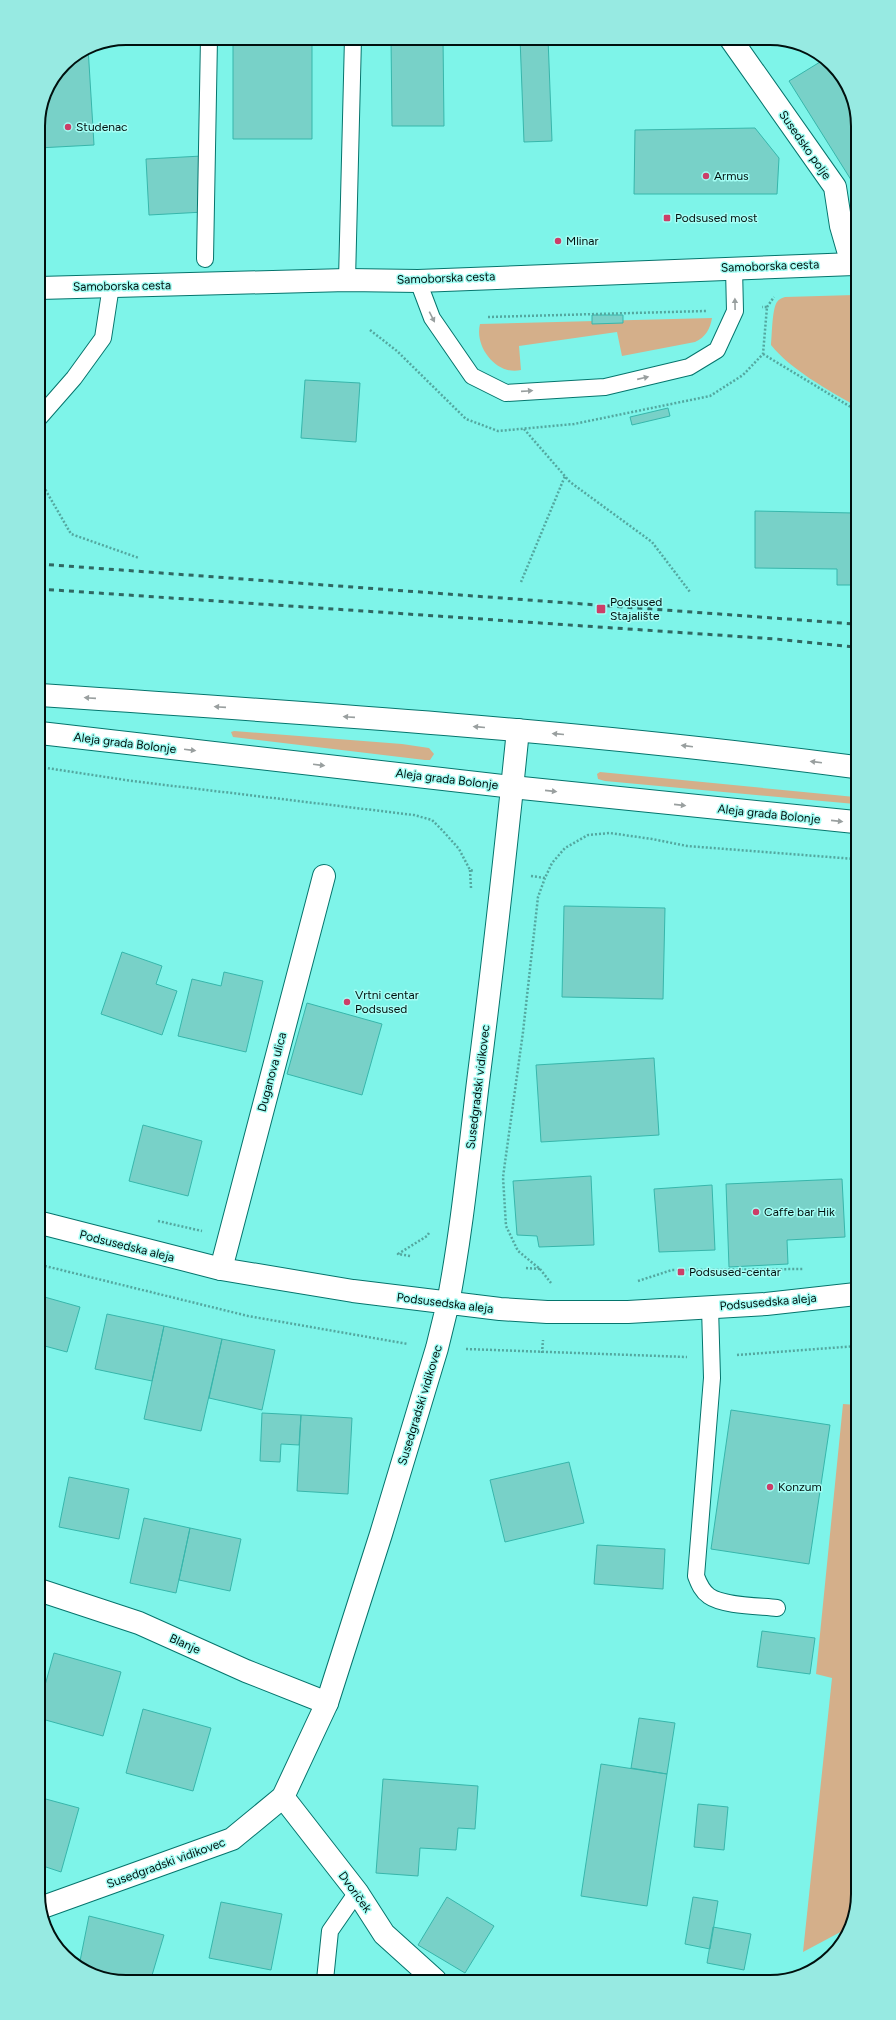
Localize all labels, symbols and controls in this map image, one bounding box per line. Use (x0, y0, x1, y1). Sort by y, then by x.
street label: Susedsko polje (776, 108, 834, 183)
place label: Studenac (76, 120, 128, 134)
marker: Studenac (63, 122, 73, 132)
place label: Armus (714, 169, 749, 183)
marker: Armus (701, 171, 711, 181)
place label: Podsused most (675, 211, 758, 225)
marker: Podsused most (662, 213, 672, 223)
place label: Mlinar (566, 234, 598, 248)
marker: Mlinar (553, 236, 563, 246)
street label: Samoborska cesta (721, 257, 819, 275)
street label: Samoborska cesta (397, 269, 495, 287)
street label: Samoborska cesta (73, 278, 171, 294)
one-way arrow (732, 297, 738, 310)
one-way arrow (429, 311, 435, 323)
one-way arrow (637, 374, 649, 380)
one-way arrow (521, 388, 533, 395)
place label: Podsused Stajalište (610, 595, 662, 623)
marker: Podsused Stajalište (595, 603, 607, 615)
one-way arrow (84, 695, 96, 702)
one-way arrow (214, 703, 226, 710)
one-way arrow (343, 713, 355, 720)
one-way arrow (473, 724, 485, 731)
street label: Aleja grada Bolonje (73, 730, 178, 756)
one-way arrow (552, 730, 564, 737)
one-way arrow (681, 743, 693, 750)
one-way arrow (184, 747, 196, 753)
one-way arrow (810, 759, 822, 765)
one-way arrow (313, 761, 325, 768)
street label: Aleja grada Bolonje (395, 766, 500, 792)
one-way arrow (545, 788, 557, 794)
one-way arrow (674, 802, 686, 808)
street label: Aleja grada Bolonje (717, 802, 822, 826)
one-way arrow (831, 817, 843, 824)
place label: Vrtni centar Podsused (355, 988, 419, 1016)
marker: Vrtni centar Podsused (342, 997, 352, 1007)
street label: Susedgradski vidikovec (463, 1024, 493, 1150)
street label: Duganova ulica (255, 1031, 289, 1113)
place label: Caffe bar Hik (764, 1205, 835, 1219)
marker: Caffe bar Hik (751, 1207, 761, 1217)
street label: Podsusedska aleja (78, 1227, 176, 1265)
place label: Podsused-centar (689, 1265, 781, 1279)
marker: Podsused-centar (676, 1267, 686, 1277)
street label: Podsusedska aleja (396, 1290, 494, 1316)
street label: Podsusedska aleja (719, 1291, 817, 1313)
street label: Susedgradski vidikovec (395, 1343, 445, 1467)
place label: Konzum (778, 1480, 822, 1494)
marker: Konzum (765, 1482, 775, 1492)
street label: Blanje (167, 1631, 203, 1657)
street label: Susedgradski vidikovec (105, 1835, 228, 1891)
street label: Dvoriček (336, 1869, 375, 1915)

